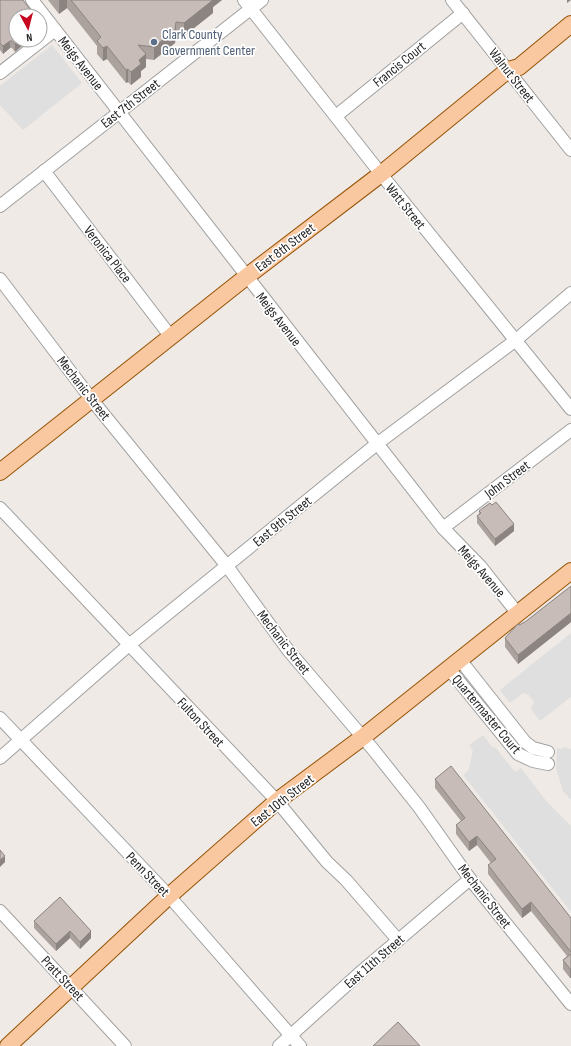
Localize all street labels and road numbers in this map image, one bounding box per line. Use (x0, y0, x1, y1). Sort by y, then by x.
street label: Meigs Avenue (54, 33, 107, 94)
street label: Francis Court (370, 38, 429, 91)
street label: Walnut Street (485, 45, 538, 106)
street label: East 7th Street (97, 75, 163, 132)
street label: Watt Street (382, 180, 429, 233)
street label: East 8th Street (252, 219, 319, 275)
street label: Veronica Place (80, 222, 135, 286)
street label: Meigs Avenue (252, 289, 305, 350)
street label: Mechanic Street (53, 353, 114, 424)
street label: John Street (480, 457, 533, 503)
street label: East 9th Street (249, 493, 315, 550)
street label: Meigs Avenue (454, 542, 509, 601)
street label: Mechanic Street (253, 607, 314, 678)
street label: Quartermaster Court (448, 671, 525, 757)
street label: Fulton Street (173, 694, 228, 751)
street label: East 10th Street (247, 770, 317, 830)
street label: Penn Street (122, 849, 173, 900)
street label: Mechanic Street (454, 861, 515, 932)
street label: East 11th Street (341, 931, 408, 992)
street label: Pratt Street (38, 952, 88, 1004)

